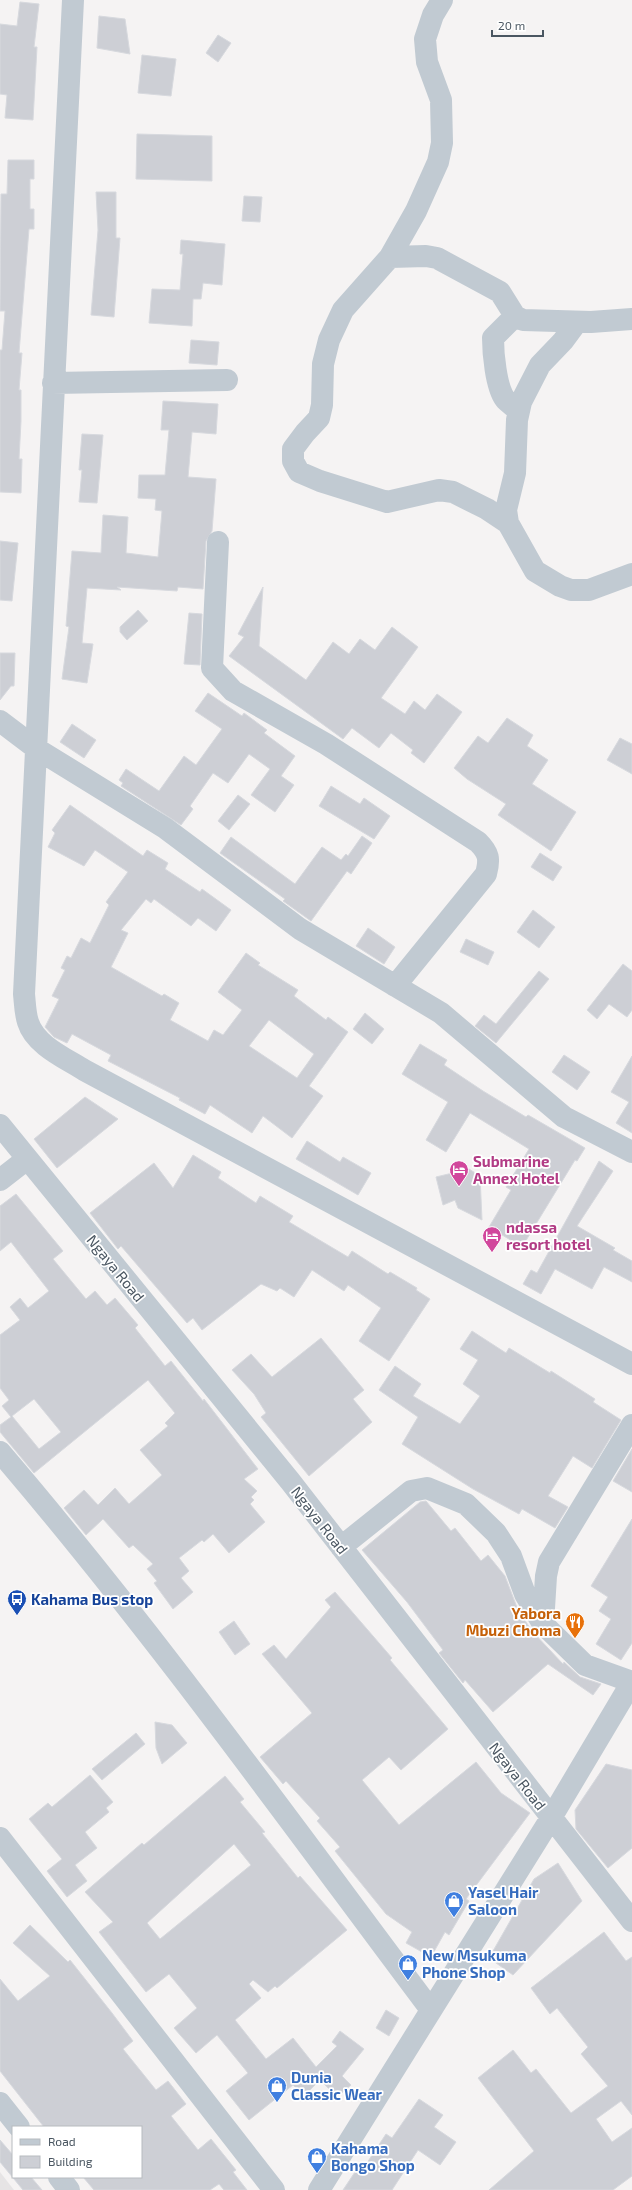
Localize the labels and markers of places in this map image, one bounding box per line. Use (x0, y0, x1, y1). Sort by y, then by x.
place label: Submarine Annex Hotel (473, 1152, 560, 1187)
hotel icon: Submarine Annex Hotel (448, 1159, 470, 1187)
place label: ndassa resort hotel (506, 1218, 591, 1253)
hotel icon: ndassa resort hotel (481, 1225, 503, 1253)
bus stop icon: Kahama Bus stop (6, 1588, 28, 1616)
place label: Kahama Bus stop (31, 1590, 153, 1608)
place label: Yabora Mbuzi Choma (466, 1604, 561, 1639)
restaurant icon: Yabora Mbuzi Choma (564, 1611, 586, 1639)
place label: Yasel Hair Saloon (468, 1883, 539, 1918)
shop icon: Yasel Hair Saloon (443, 1890, 465, 1918)
place label: New Msukuma Phone Shop (422, 1946, 527, 1981)
shop icon: New Msukuma Phone Shop (397, 1953, 419, 1981)
place label: Dunia Classic Wear (291, 2068, 383, 2103)
shop icon: Dunia Classic Wear (266, 2075, 288, 2103)
place label: Kahama Bongo Shop (331, 2139, 415, 2174)
shop icon: Kahama Bongo Shop (306, 2146, 328, 2174)

